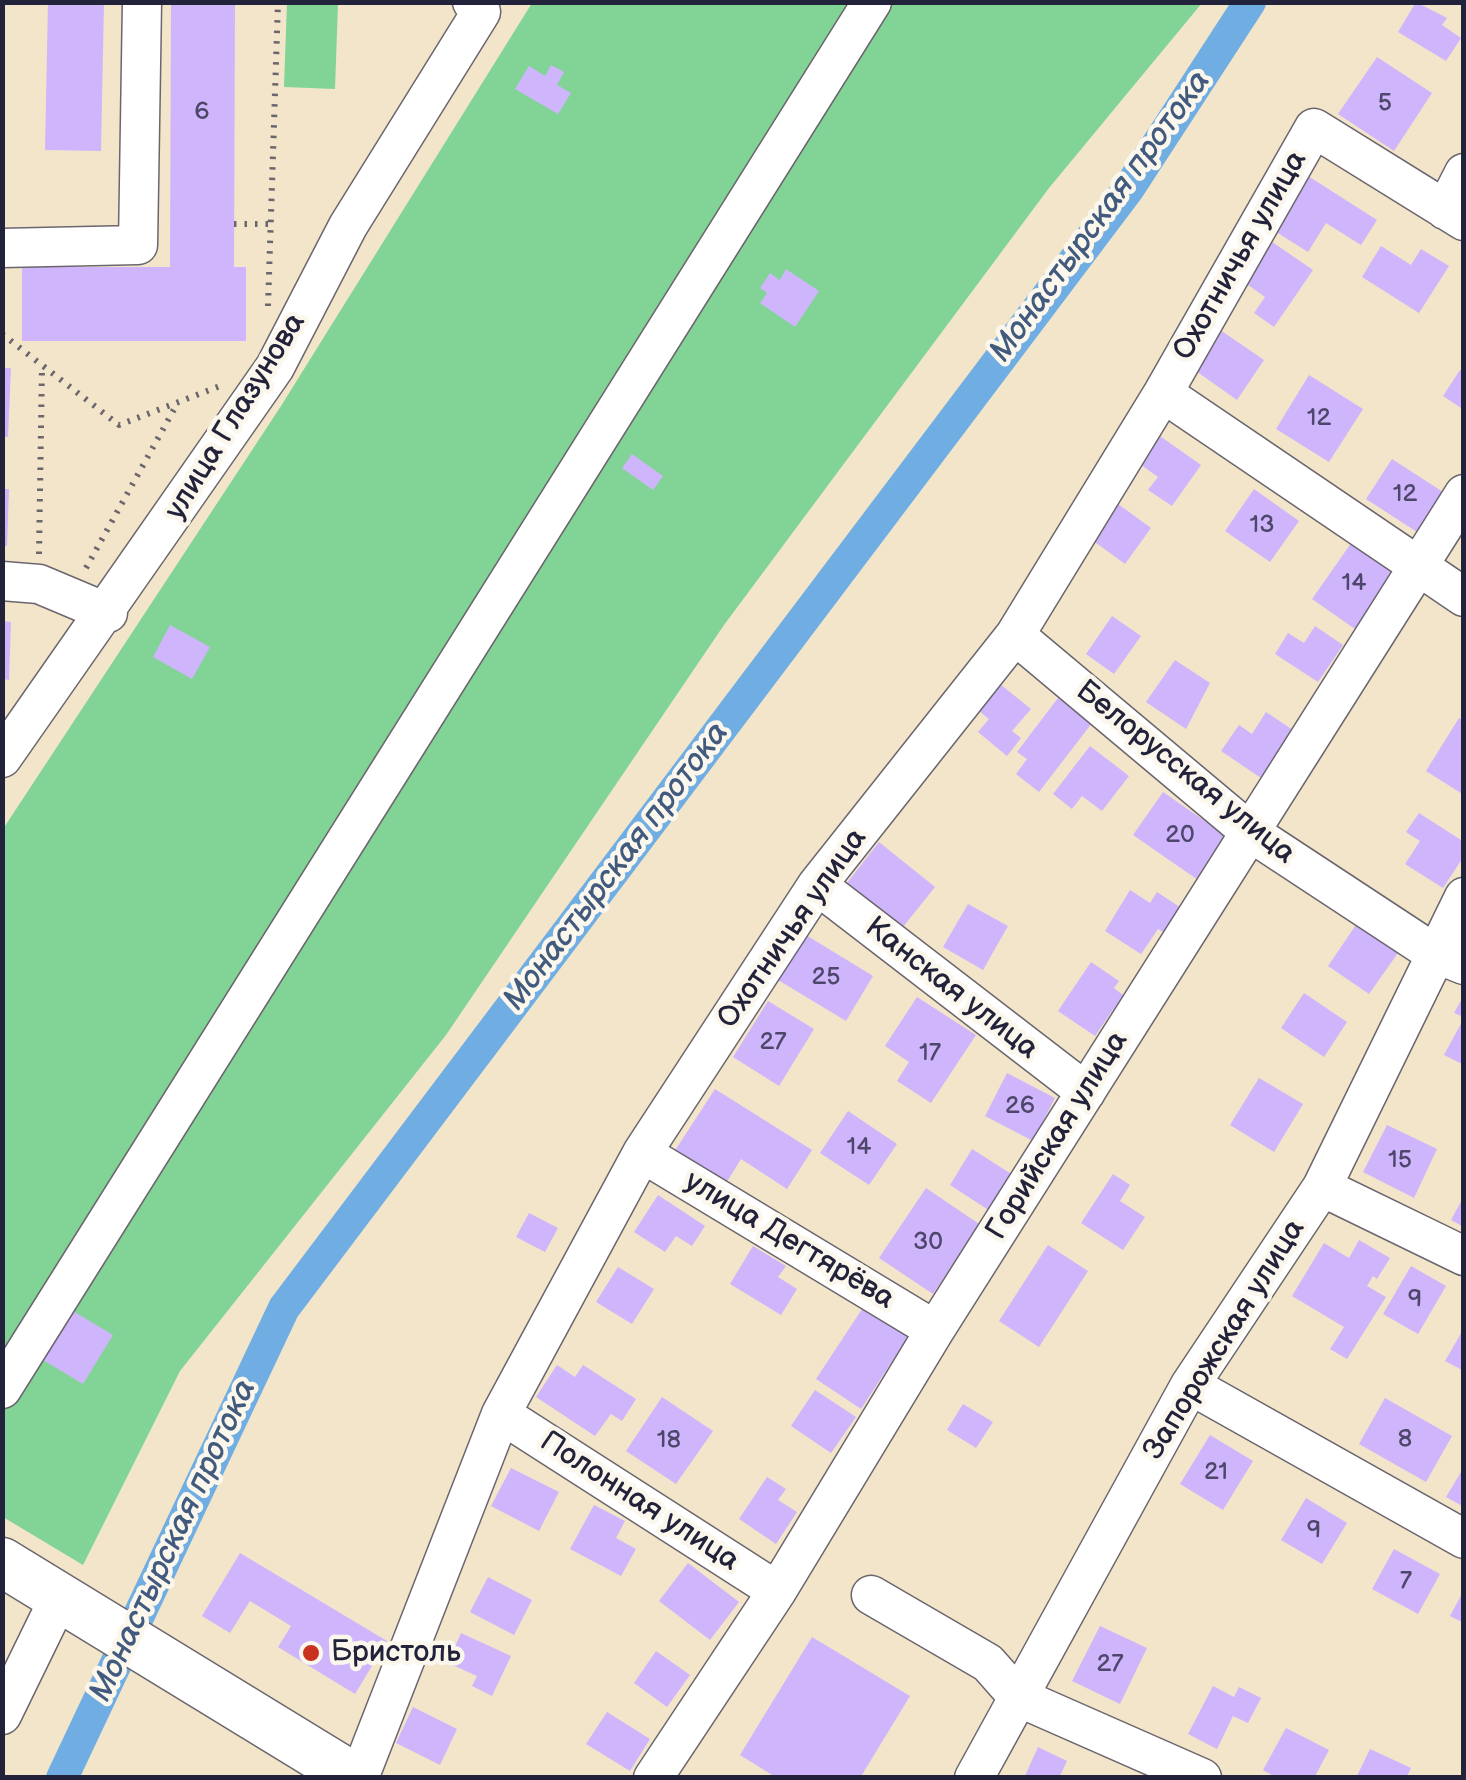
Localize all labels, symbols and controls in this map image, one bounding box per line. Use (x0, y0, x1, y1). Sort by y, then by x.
water label: Монастырская протока (982, 64, 1220, 370)
house number: 5 (1378, 89, 1392, 119)
house number: 6 (194, 98, 210, 128)
street label: Охотничья улица (1166, 145, 1316, 367)
street label: улица Глазунова (158, 307, 314, 527)
house number: 12 (1307, 404, 1331, 434)
house number: 12 (1393, 480, 1417, 510)
house number: 13 (1249, 511, 1275, 541)
house number: 14 (1342, 569, 1366, 599)
street label: Белорусская улица (1068, 674, 1302, 872)
water label: Монастырская протока (496, 715, 738, 1019)
house number: 20 (1165, 821, 1195, 851)
street label: Охотничья улица (711, 822, 875, 1036)
street label: Канская улица (857, 910, 1045, 1068)
house number: 25 (811, 963, 841, 993)
street label: Горийская улица (979, 1025, 1137, 1247)
house number: 27 (759, 1028, 787, 1058)
house number: 17 (919, 1039, 941, 1069)
house number: 26 (1005, 1092, 1035, 1122)
house number: 14 (847, 1133, 871, 1163)
house number: 15 (1388, 1146, 1412, 1176)
street label: улица Дегтярёва (678, 1164, 900, 1318)
street label: Запорожская улица (1136, 1213, 1314, 1467)
house number: 30 (913, 1228, 943, 1258)
house number: 9 (1408, 1285, 1422, 1315)
water label: Монастырская протока (82, 1374, 266, 1708)
street label: Полонная улица (533, 1424, 745, 1580)
house number: 8 (1398, 1425, 1412, 1455)
house number: 18 (657, 1426, 681, 1456)
house number: 21 (1204, 1458, 1228, 1488)
house number: 9 (1307, 1516, 1321, 1546)
house number: 7 (1400, 1567, 1412, 1597)
place label: Бристоль (331, 1635, 461, 1671)
marker: Бристоль (300, 1642, 322, 1664)
house number: 27 (1096, 1650, 1124, 1680)

